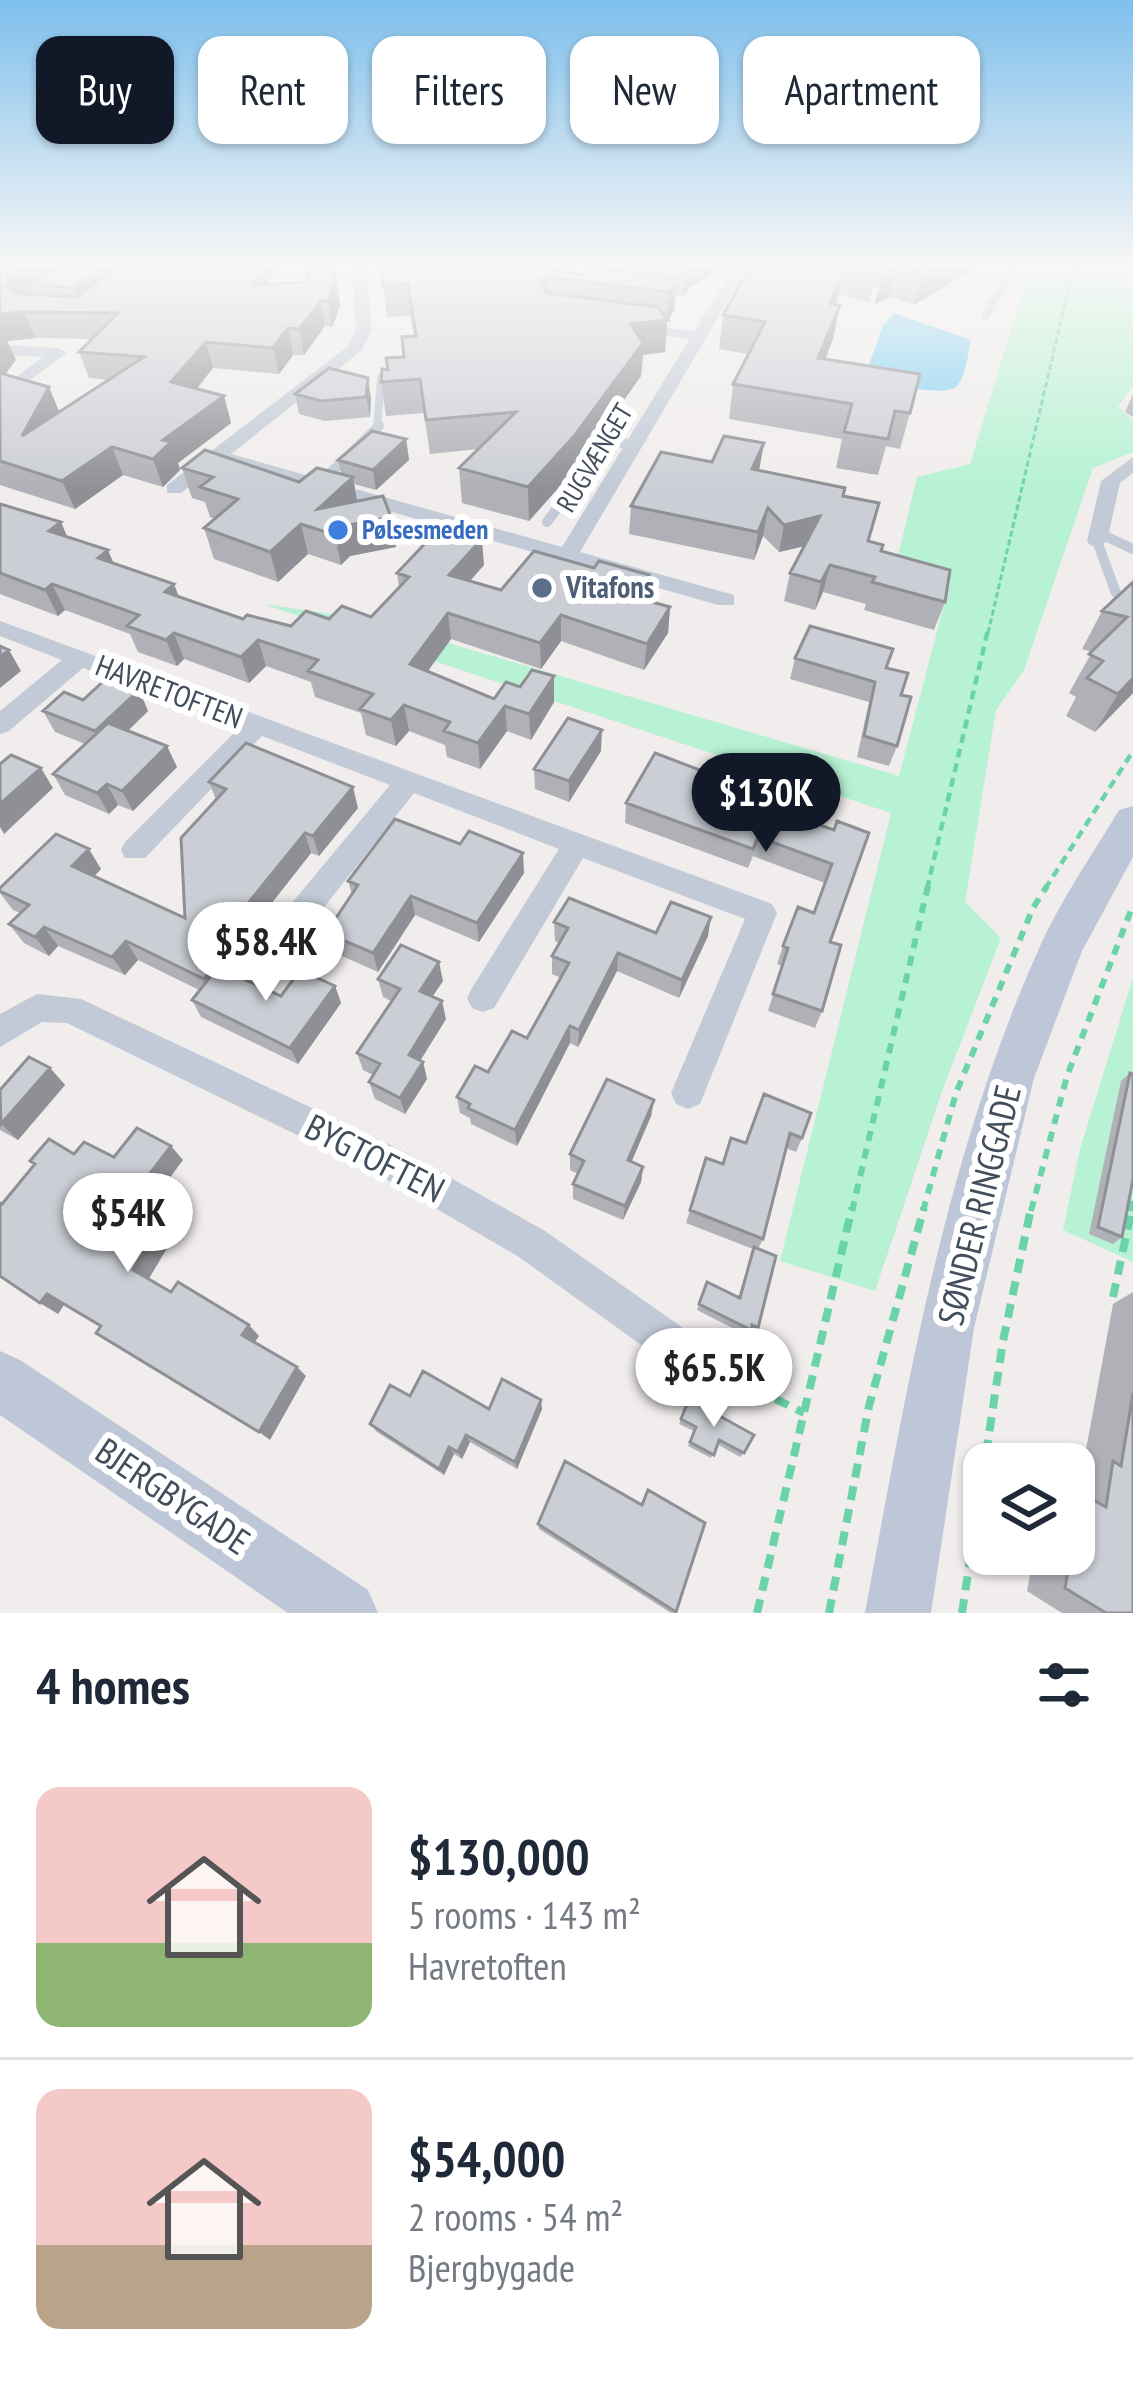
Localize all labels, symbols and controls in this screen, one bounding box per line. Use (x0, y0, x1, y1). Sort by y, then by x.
chip: Buy (36, 36, 174, 144)
chip: Rent (198, 36, 348, 144)
chip: Filters (372, 36, 546, 144)
chip: New (570, 36, 719, 144)
chip: Apartment (743, 36, 980, 144)
street label: RUGVÆNGET (549, 397, 640, 518)
place label: Pølsesmeden (362, 512, 488, 546)
marker: Pølsesmeden (325, 517, 351, 543)
place label: Vitafons (565, 567, 654, 606)
marker: Vitafons (529, 575, 555, 601)
street label: HAVRETOFTEN (91, 645, 248, 736)
pin: $130K (682, 753, 850, 855)
text: $130K (719, 766, 813, 817)
pin: $58.4K (168, 902, 364, 1004)
text: $58.4K (214, 915, 318, 966)
street label: SØNDER RINGGADE (926, 1080, 1031, 1330)
street label: BYGTOFTEN (298, 1103, 453, 1213)
pin: $54K (57, 1173, 199, 1275)
text: $54K (90, 1186, 166, 1237)
pin: $65.5K (616, 1328, 812, 1430)
text: $65.5K (662, 1341, 766, 1392)
street label: BJERGBYGADE (87, 1427, 259, 1564)
map controls (963, 1443, 1095, 1575)
button: layers (963, 1443, 1095, 1575)
text: 4 homes (36, 1652, 190, 1718)
icon: filters (1031, 1652, 1097, 1718)
text: $130,000 (408, 1823, 590, 1889)
icon: home (132, 1835, 276, 1979)
text: 5 rooms · 143 m² (408, 1889, 641, 1940)
text: Havretoften (408, 1940, 567, 1991)
text: $54,000 (408, 2125, 565, 2191)
icon: home (132, 2137, 276, 2281)
text: 2 rooms · 54 m² (408, 2191, 623, 2242)
text: Bjergbygade (408, 2242, 575, 2293)

